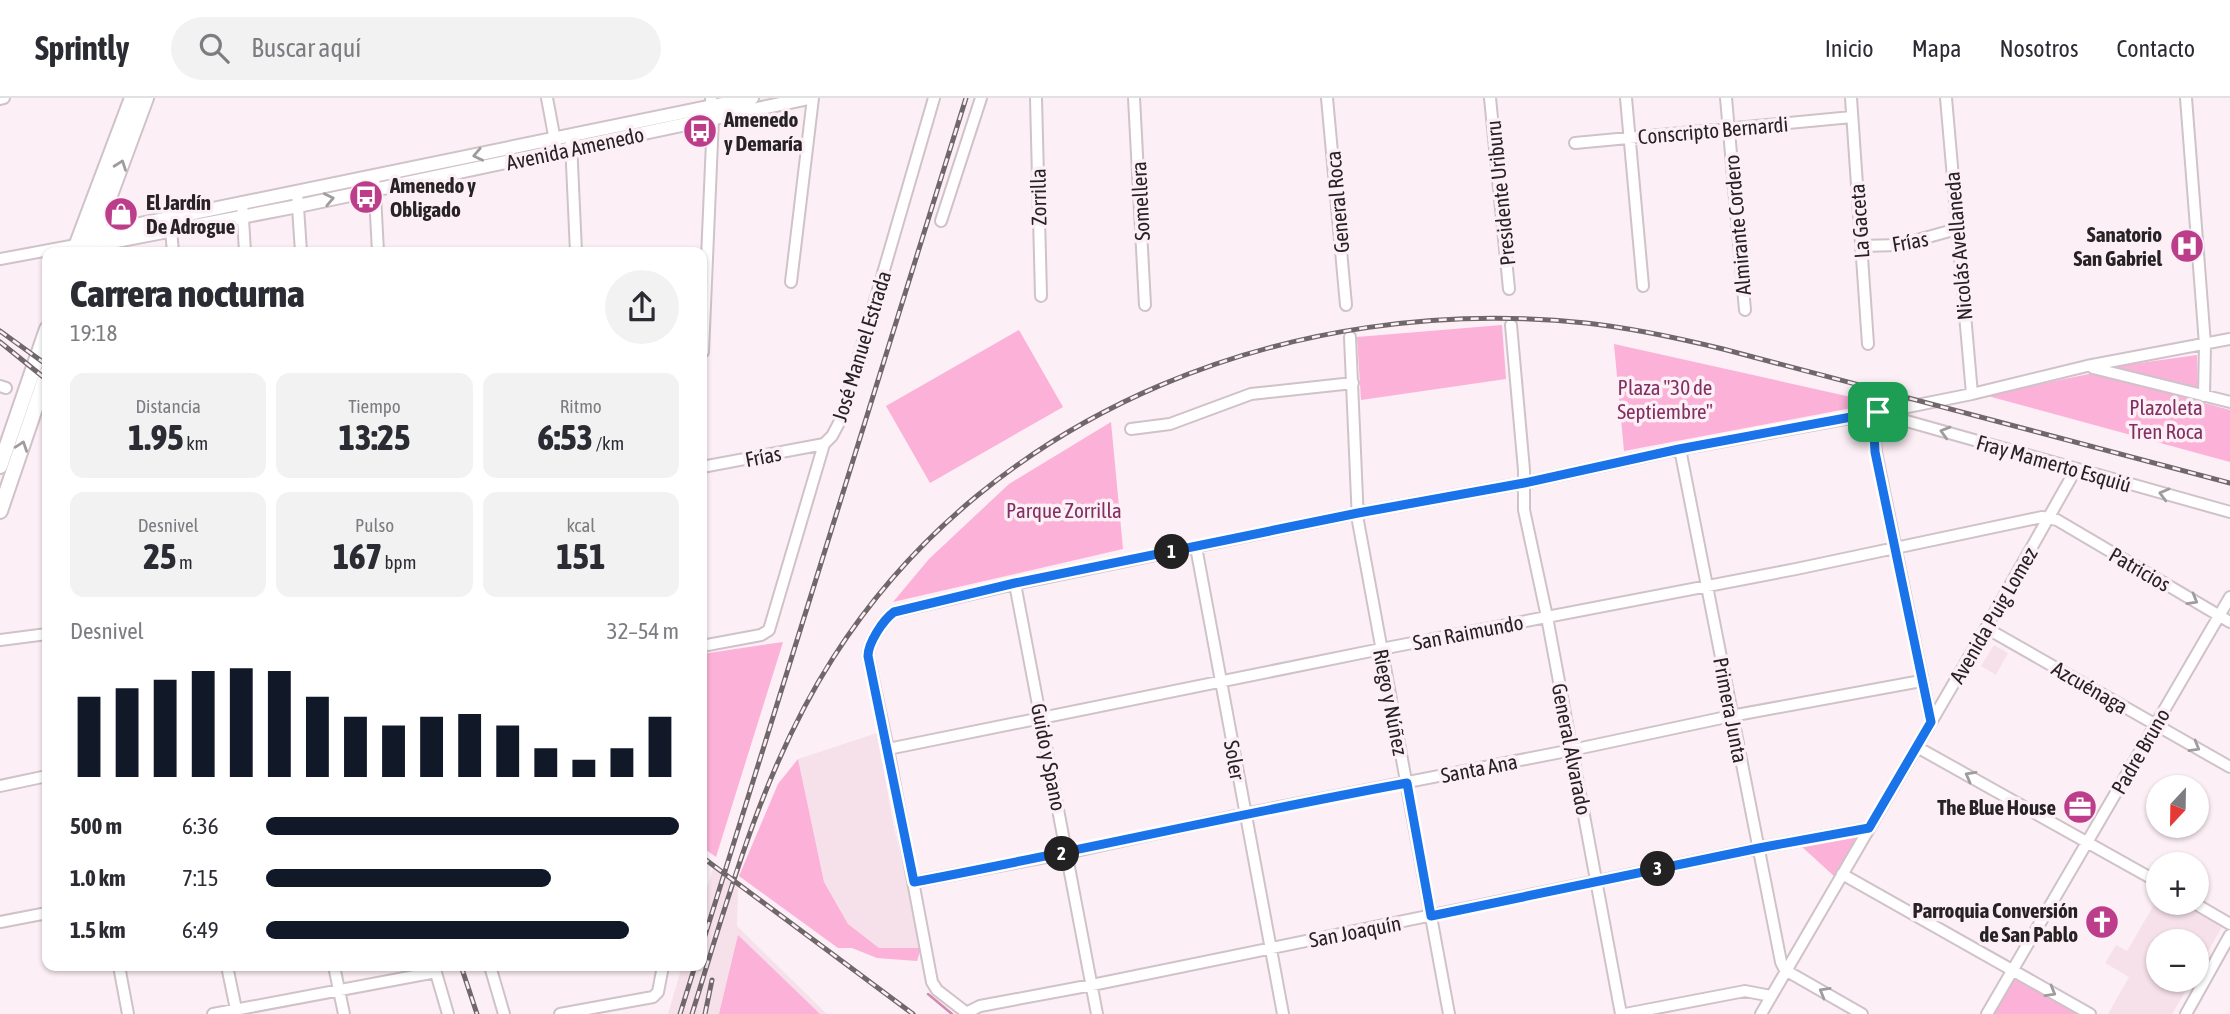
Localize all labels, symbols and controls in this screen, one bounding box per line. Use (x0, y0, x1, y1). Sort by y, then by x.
search box (171, 17, 661, 80)
text: Sprintly (35, 29, 129, 67)
icon: search (195, 29, 233, 67)
text: Buscar aquí (251, 33, 361, 63)
text: Inicio (1825, 35, 1874, 62)
text: Mapa (1912, 35, 1961, 62)
text: Nosotros (1999, 35, 2078, 62)
text: Contacto (2116, 35, 2195, 62)
place label: Amenedo y Demaría (723, 107, 803, 155)
street label: Conscripto Bernardi (1637, 111, 1789, 149)
bus stop icon: Amenedo y Demaría (681, 112, 719, 150)
street label: Presidente Uriburu (1480, 119, 1520, 267)
street label: Avenida Amenedo (504, 122, 646, 174)
one-way arrow (472, 147, 484, 162)
street label: General Roca (1321, 150, 1353, 254)
street label: Almirante Cordero (1719, 154, 1755, 296)
one-way arrow (113, 159, 127, 171)
street label: Somellera (1126, 161, 1154, 241)
street label: Zorrilla (1026, 168, 1050, 226)
street label: Nicolás Avellaneda (1940, 171, 1976, 321)
place label: Amenedo y Obligado (389, 173, 476, 221)
bus stop icon: Amenedo y Obligado (347, 178, 385, 216)
street label: La Gaceta (1844, 183, 1874, 259)
place label: El Jardín De Adrogue (146, 190, 235, 238)
one-way arrow (322, 193, 334, 207)
shop icon: El Jardín De Adrogue (102, 195, 140, 233)
place label: Sanatorio San Gabriel (2073, 222, 2162, 270)
street label: Frías (1890, 226, 1930, 256)
hospital icon: Sanatorio San Gabriel (2168, 227, 2206, 265)
street label: José Manuel Estrada (827, 268, 895, 424)
button: share (605, 270, 679, 344)
text: Carrera nocturna (70, 272, 305, 315)
text: 19:18 (70, 320, 117, 346)
park label: Plaza "30 de Septiembre" (1617, 375, 1713, 423)
pin (1848, 382, 1908, 442)
icon: arrive (1859, 393, 1897, 431)
text: Distancia (135, 395, 201, 417)
text: Tiempo (348, 395, 401, 417)
text: Ritmo (560, 395, 602, 417)
park label: Plazoleta Tren Roca (2129, 395, 2203, 443)
text: 1.95 (128, 417, 184, 457)
text: 13:25 (338, 417, 411, 457)
text: 6:53 (537, 417, 593, 457)
one-way arrow (1940, 426, 1952, 440)
street label: Fray Mamerto Esquiú (1974, 429, 2134, 497)
text: km (184, 432, 208, 454)
text: /km (593, 432, 624, 454)
one-way arrow (14, 440, 28, 453)
street label: Frías (743, 441, 783, 471)
one-way arrow (2158, 487, 2170, 502)
park label: Parque Zorrilla (1006, 498, 1122, 522)
text: Desnivel (138, 514, 199, 536)
text: Pulso (355, 514, 394, 536)
text: kcal (566, 514, 595, 536)
pin: 1 (1154, 534, 1190, 570)
text: 25 (144, 536, 176, 576)
text: 167 (333, 536, 382, 576)
text: 151 (556, 536, 606, 576)
text: 1 (1167, 540, 1176, 562)
street label: Avenida Puig Lomez (1944, 542, 2042, 687)
street label: Patricios (2105, 542, 2175, 596)
text: m (176, 551, 193, 573)
text: bpm (382, 551, 416, 573)
one-way arrow (2185, 592, 2198, 605)
street label: San Raimundo (1411, 610, 1525, 654)
text: Desnivel (70, 618, 144, 644)
text: 32–54 m (607, 618, 679, 644)
street label: Riego y Núñez (1369, 647, 1413, 758)
street label: Primera Junta (1709, 655, 1753, 765)
street label: Azcuénaga (2048, 656, 2132, 718)
street label: General Alvarado (1547, 681, 1597, 817)
street label: Guido y Spano (1027, 701, 1071, 813)
street label: Padre Bruno (2106, 704, 2174, 798)
street label: Soler (1220, 738, 1250, 782)
one-way arrow (2187, 739, 2200, 752)
street label: Santa Ana (1439, 749, 1519, 787)
one-way arrow (1965, 771, 1977, 784)
north arrow (2146, 775, 2208, 838)
map controls (2146, 775, 2209, 992)
office icon: The Blue House (2061, 788, 2099, 826)
place label: The Blue House (1937, 795, 2056, 819)
text: 500 m (70, 813, 122, 839)
text: 6:36 (182, 813, 219, 839)
pin: 2 (1044, 836, 1080, 872)
text: 2 (1057, 842, 1066, 864)
pin: 3 (1640, 852, 1676, 886)
button: + (2146, 852, 2209, 915)
text: 3 (1653, 857, 1662, 879)
text: 1.0 km (70, 865, 126, 891)
text: 7:15 (182, 865, 219, 891)
place label: Parroquia Conversión de San Pablo (1913, 898, 2078, 946)
church icon: Parroquia Conversión de San Pablo (2083, 903, 2121, 941)
street label: San Joaquín (1307, 910, 1403, 952)
text: 1.5 km (70, 917, 126, 943)
text: 6:49 (182, 917, 219, 943)
button: − (2146, 929, 2209, 992)
one-way arrow (2044, 984, 2057, 997)
one-way arrow (1819, 987, 1831, 1000)

